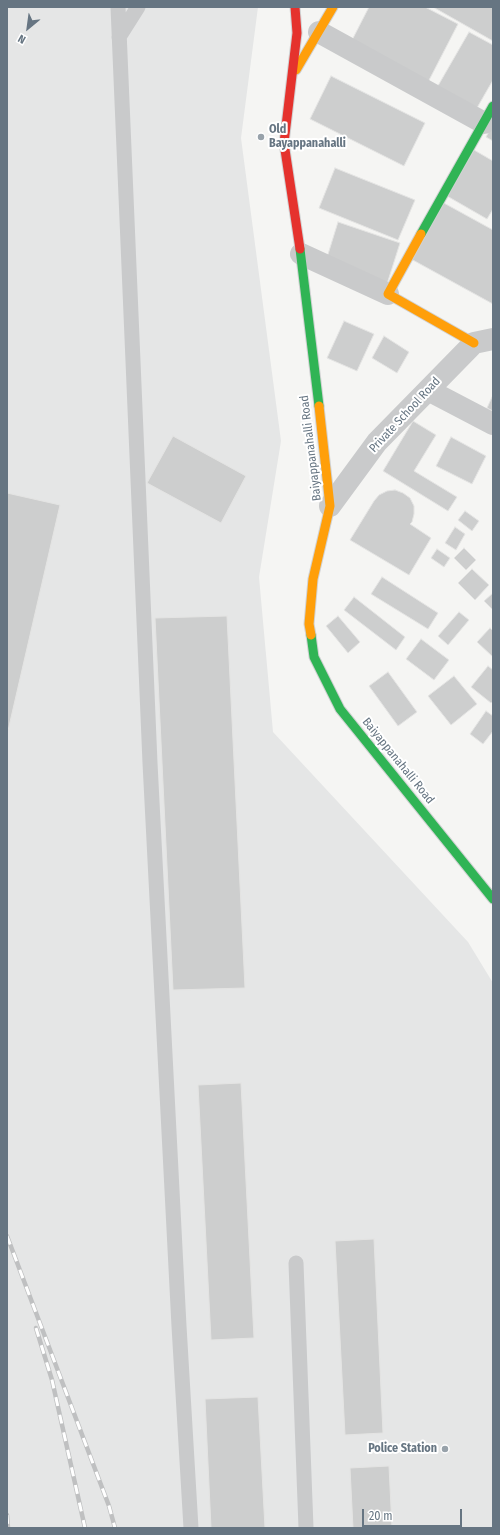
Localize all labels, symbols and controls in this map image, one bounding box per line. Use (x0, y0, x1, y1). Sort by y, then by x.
north arrow (8, 8, 48, 48)
text: N (16, 32, 28, 46)
place label: Old Bayappanahalli (269, 123, 346, 151)
marker: Old Bayappanahalli (256, 132, 266, 142)
street label: Private School Road (366, 374, 444, 456)
street label: Baiyappanahalli Road (297, 394, 325, 502)
street label: Baiyappanahalli Road (359, 715, 437, 807)
place label: Police Station (368, 1442, 437, 1456)
marker: Police Station (440, 1444, 450, 1454)
scale bar (364, 1501, 464, 1527)
text: 20 m (369, 1509, 393, 1523)

